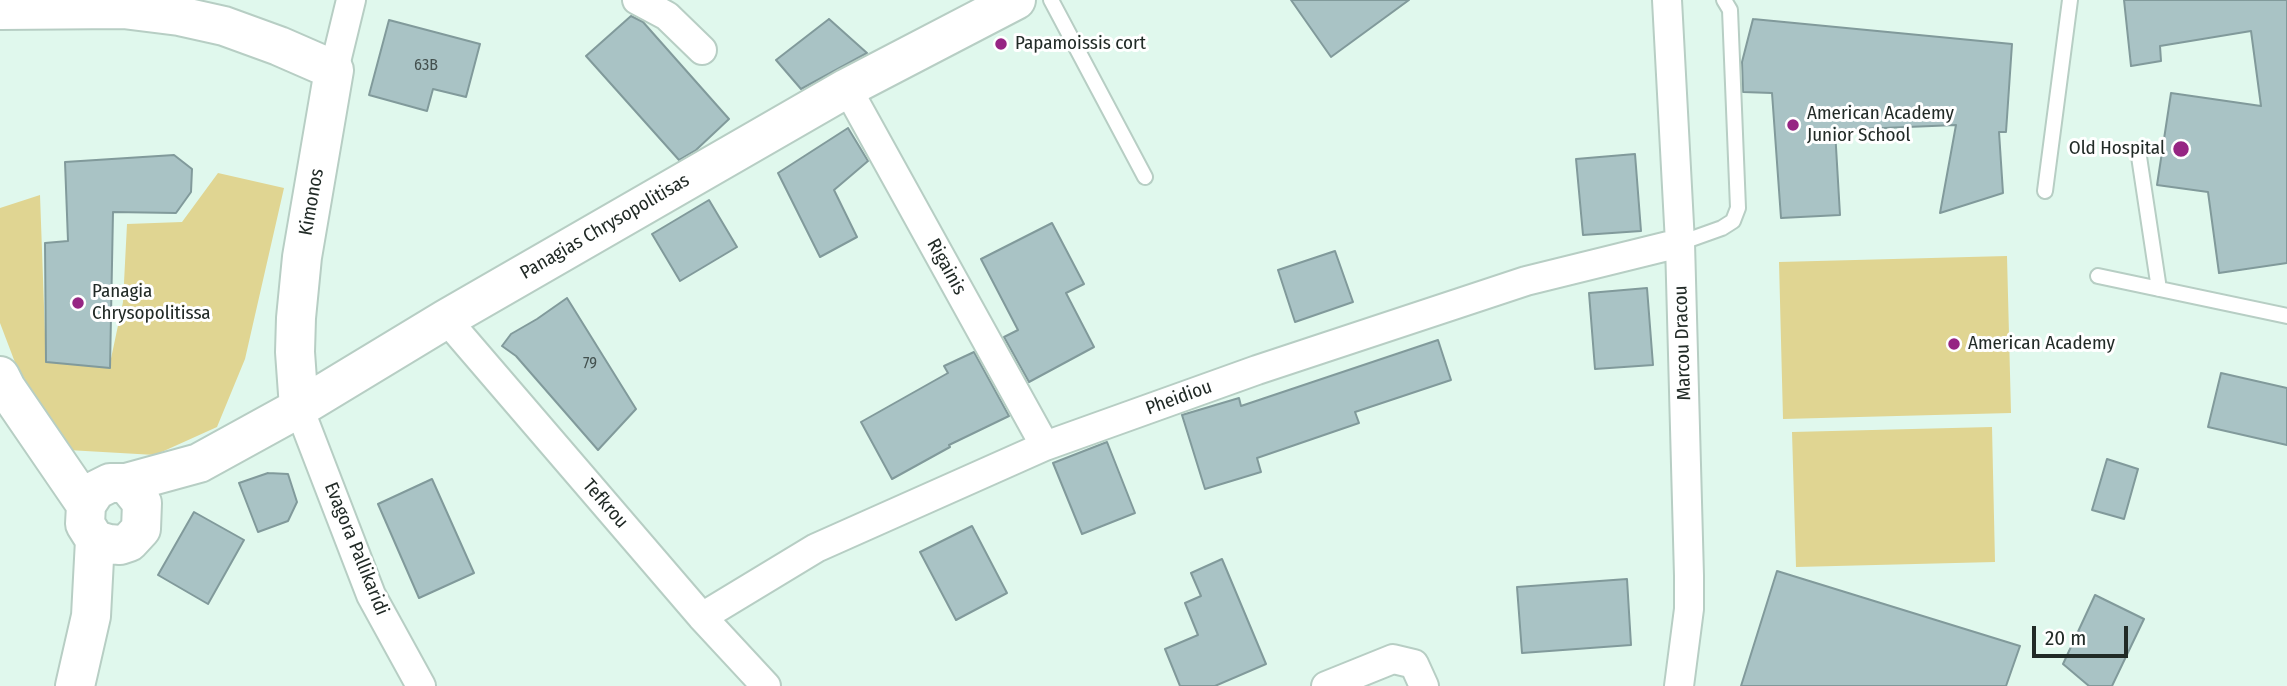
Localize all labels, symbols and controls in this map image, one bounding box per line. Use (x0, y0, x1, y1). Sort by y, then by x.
place label: Papamoissis cort (1015, 33, 1146, 55)
marker: Papamoissis cort (993, 36, 1009, 52)
house number: 63B (414, 56, 438, 76)
place label: American Academy Junior School (1807, 103, 1954, 147)
marker: American Academy Junior School (1785, 117, 1801, 133)
place label: Old Hospital (2069, 138, 2165, 160)
marker: Old Hospital (2171, 139, 2191, 159)
street label: Kimonos (295, 167, 329, 237)
street label: Panagias Chrysopolitisas (516, 169, 694, 285)
street label: Rigainis (921, 235, 971, 299)
place label: Panagia Chrysopolitissa (92, 281, 211, 325)
street label: Marcou Dracou (1670, 285, 1696, 401)
marker: Panagia Chrysopolitissa (70, 295, 86, 311)
place label: American Academy (1968, 333, 2115, 355)
marker: American Academy (1946, 336, 1962, 352)
house number: 79 (583, 354, 597, 374)
street label: Pheidiou (1143, 376, 1215, 420)
street label: Tefkrou (577, 475, 633, 533)
street label: Evagora Pallikaridi (319, 479, 393, 619)
scale bar (2035, 612, 2131, 656)
text: 20 m (2045, 625, 2086, 651)

